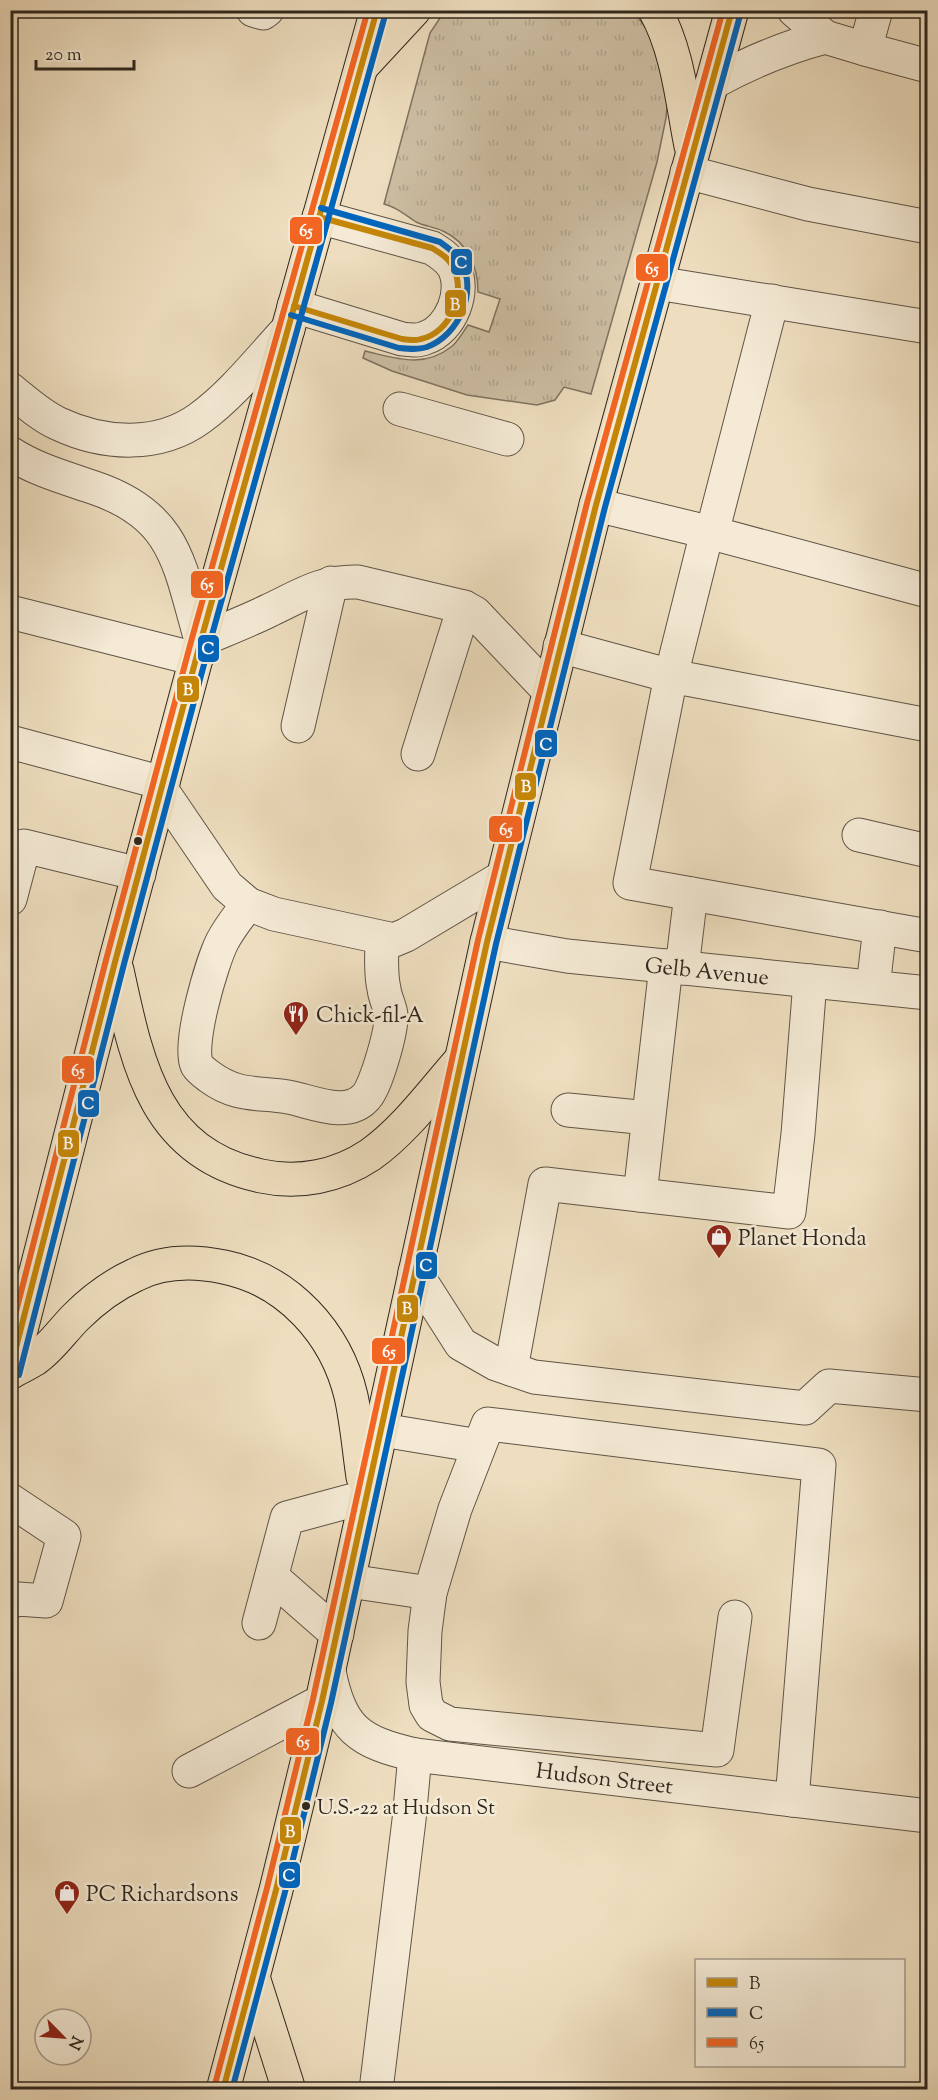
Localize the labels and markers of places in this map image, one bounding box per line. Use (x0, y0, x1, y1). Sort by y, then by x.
unlabelled marker (132, 835, 144, 847)
restaurant icon: Chick-fil-A (281, 999, 311, 1037)
place label: Chick-fil-A (316, 1001, 424, 1033)
shop icon: Planet Honda (704, 1222, 734, 1260)
place label: Planet Honda (738, 1224, 867, 1256)
place label: U.S.-22 at Hudson St (317, 1795, 495, 1824)
marker: U.S.-22 at Hudson St (300, 1800, 312, 1812)
shop icon: PC Richardsons (52, 1878, 82, 1916)
place label: PC Richardsons (86, 1880, 238, 1912)

